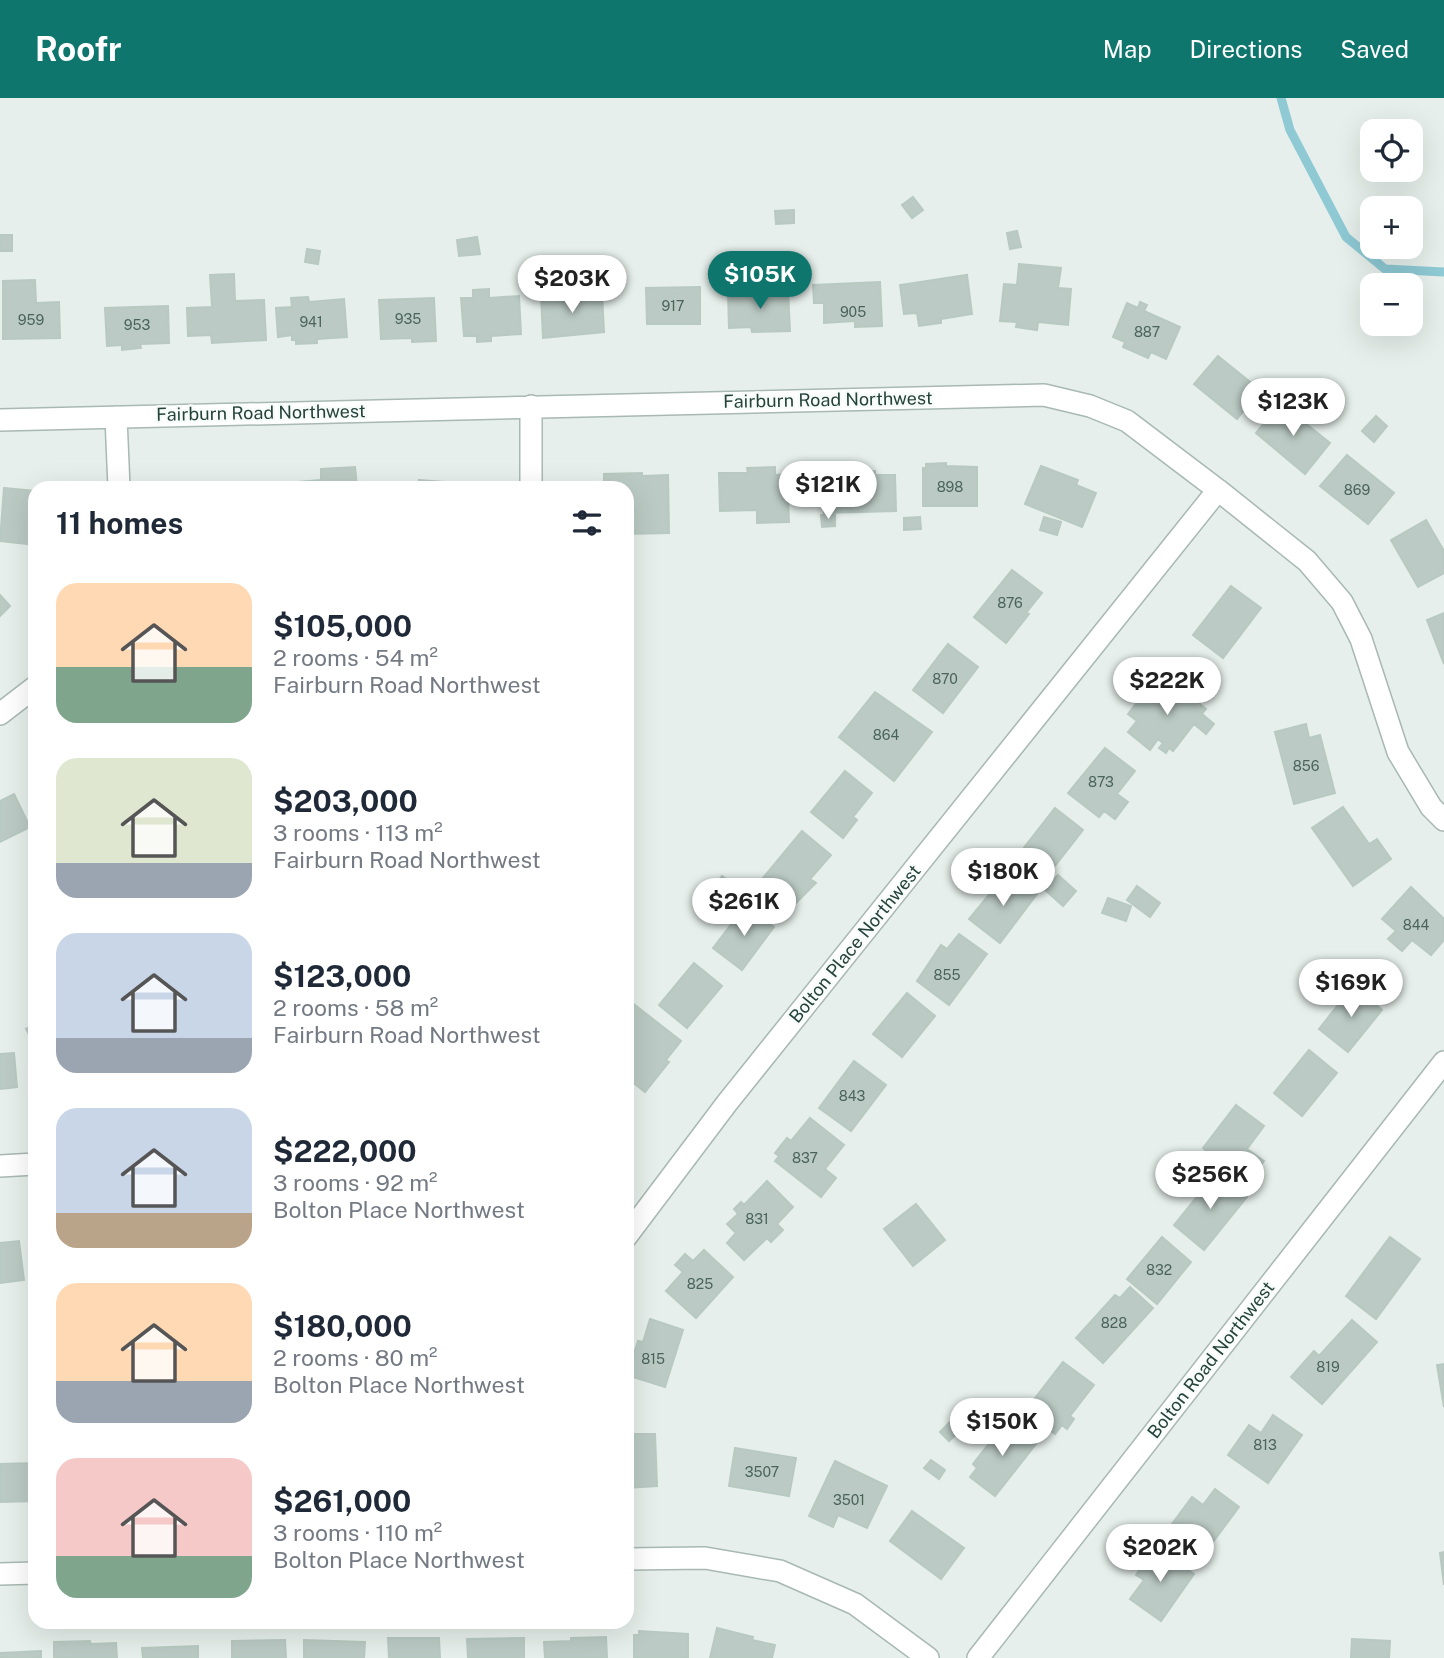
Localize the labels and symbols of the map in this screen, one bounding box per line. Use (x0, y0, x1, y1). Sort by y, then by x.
pin: $105K (711, 252, 809, 311)
pin: $203K (523, 256, 621, 315)
house number: 917 (662, 298, 684, 314)
house number: 905 (840, 304, 866, 320)
house number: 935 (395, 311, 421, 327)
house number: 959 (18, 312, 44, 328)
house number: 941 (299, 314, 323, 330)
house number: 953 (124, 317, 150, 333)
house number: 887 (1134, 324, 1160, 340)
pin: $123K (1244, 378, 1342, 438)
street label: Fairburn Road Northwest (723, 387, 933, 412)
street label: Fairburn Road Northwest (156, 400, 366, 425)
pin: $121K (779, 462, 877, 521)
house number: 898 (937, 479, 963, 495)
house number: 869 (1344, 482, 1370, 498)
house number: 876 (997, 595, 1023, 611)
pin: $222K (1118, 658, 1216, 717)
house number: 870 (932, 671, 958, 687)
house number: 864 (873, 727, 899, 743)
house number: 856 (1293, 758, 1320, 774)
house number: 873 (1088, 774, 1114, 790)
pin: $180K (954, 848, 1052, 908)
street label: Bolton Place Northwest (784, 860, 925, 1027)
pin: $261K (695, 878, 793, 938)
house number: 844 (1403, 917, 1430, 933)
pin: $169K (1302, 960, 1400, 1019)
house number: 855 (934, 967, 961, 983)
house number: 843 (839, 1088, 866, 1104)
house number: 837 (792, 1150, 818, 1166)
pin: $256K (1161, 1152, 1259, 1211)
house number: 831 (745, 1211, 769, 1227)
house number: 832 (1146, 1262, 1172, 1278)
house number: 825 (687, 1276, 713, 1292)
street label: Bolton Road Northwest (1143, 1277, 1278, 1442)
house number: 828 (1101, 1315, 1127, 1331)
house number: 815 (641, 1351, 665, 1367)
house number: 819 (1316, 1359, 1340, 1375)
pin: $150K (953, 1398, 1051, 1458)
house number: 813 (1253, 1437, 1277, 1453)
house number: 3507 (745, 1464, 779, 1480)
house number: 3501 (833, 1492, 865, 1508)
pin: $202K (1111, 1524, 1209, 1584)

